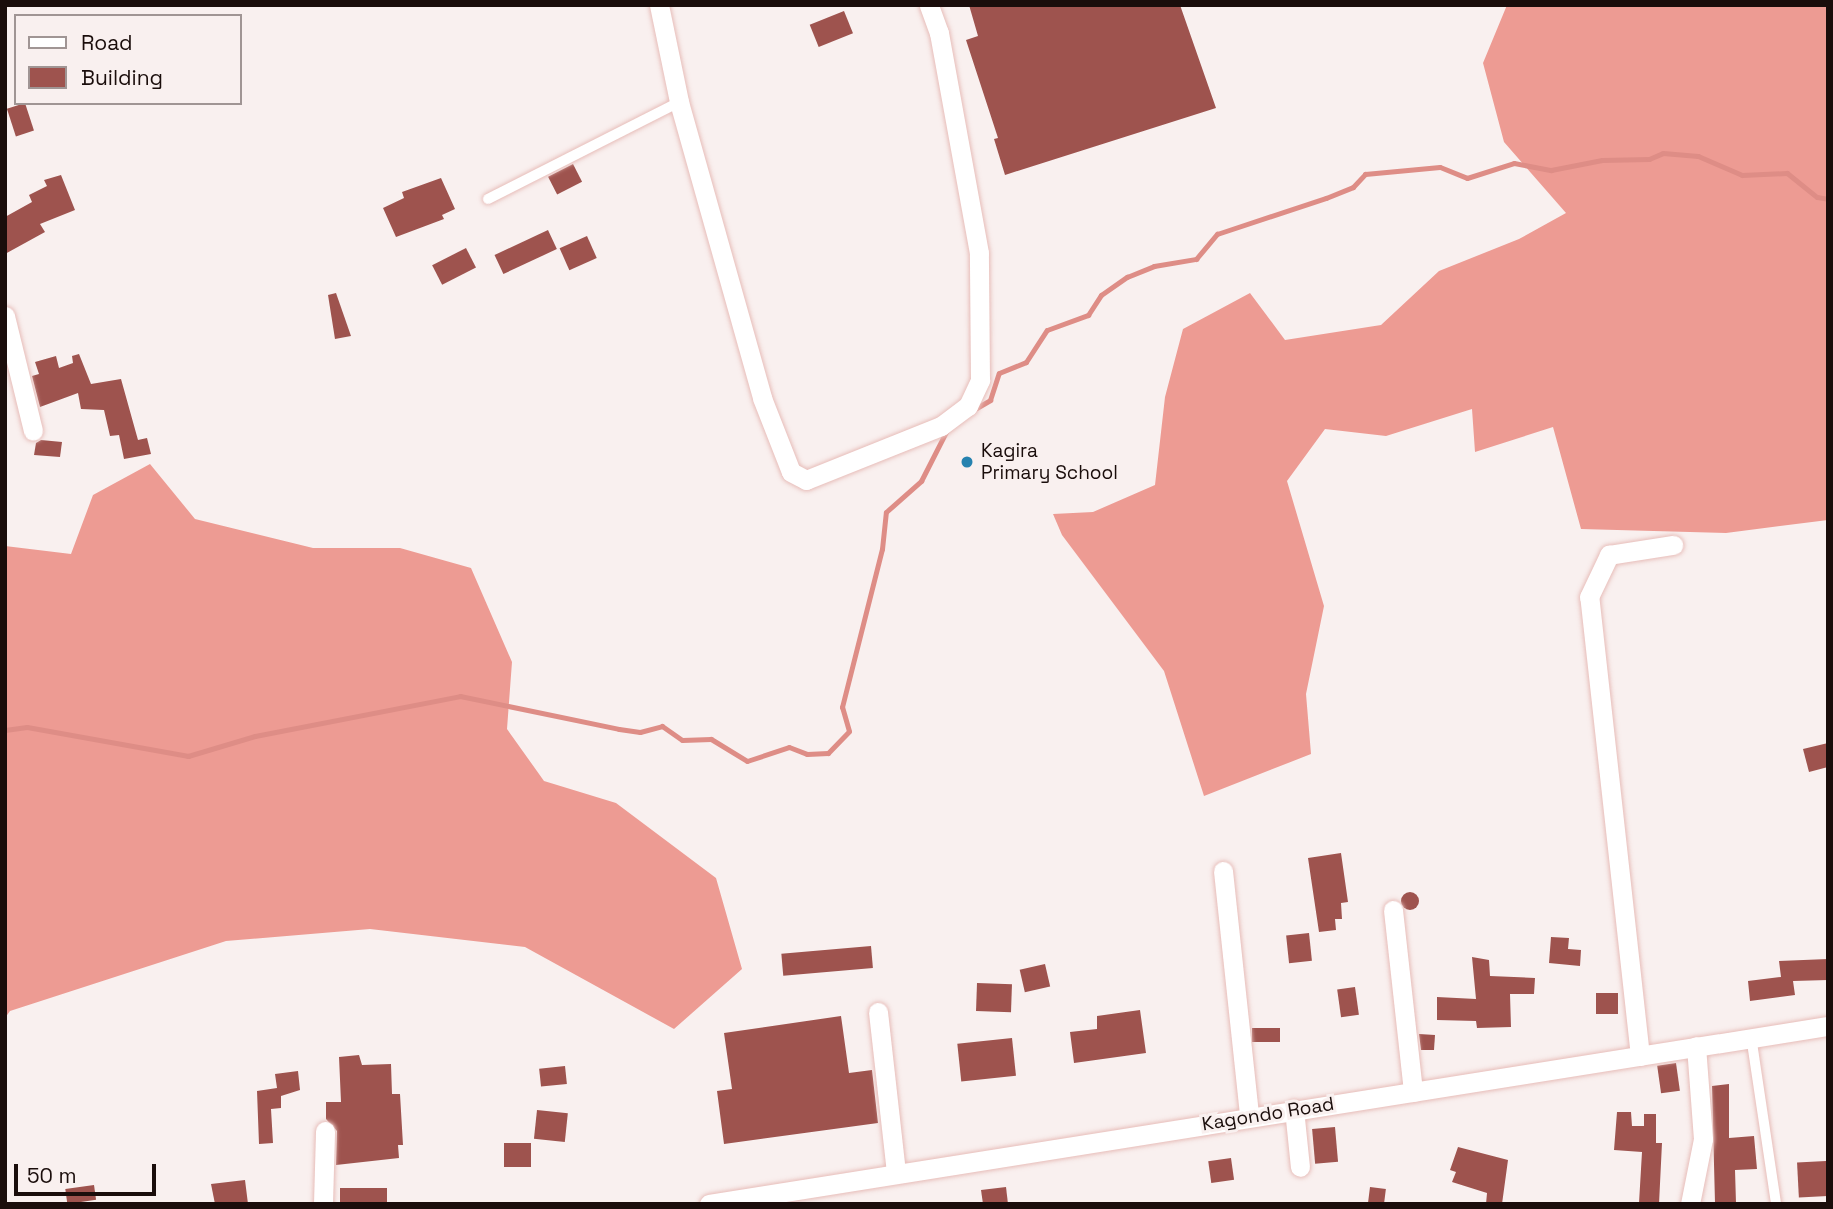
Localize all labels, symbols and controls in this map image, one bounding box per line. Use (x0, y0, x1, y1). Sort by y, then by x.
legend (14, 14, 242, 105)
text: Road (81, 29, 133, 56)
text: Building (81, 64, 163, 91)
place label: Kagira Primary School (981, 440, 1118, 484)
marker: Kagira Primary School (959, 454, 975, 470)
street label: Kagondo Road (1200, 1092, 1336, 1136)
scale bar (18, 1150, 159, 1194)
text: 50 m (27, 1162, 77, 1189)

